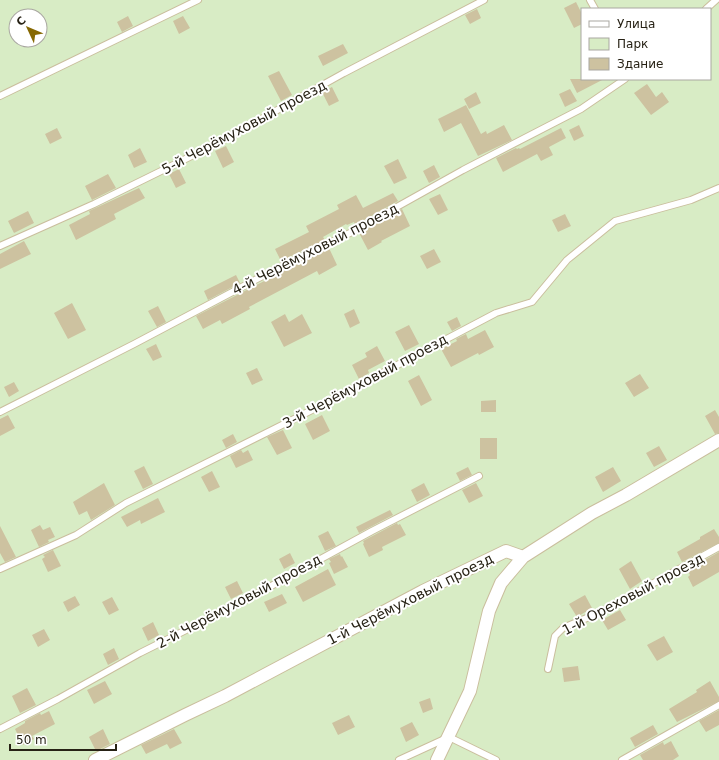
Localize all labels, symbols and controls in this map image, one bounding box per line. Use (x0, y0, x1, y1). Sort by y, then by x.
north arrow (8, 8, 48, 48)
legend (581, 8, 711, 80)
text: С (14, 14, 29, 29)
text: Улица (617, 17, 655, 31)
text: Парк (617, 37, 648, 51)
text: Здание (617, 57, 663, 71)
street label: 5-й Черёмуховый проезд (159, 77, 329, 177)
street label: 4-й Черёмуховый проезд (229, 200, 401, 298)
street label: 3-й Черёмуховый проезд (280, 331, 450, 431)
street label: 1-й Черёмуховый проезд (324, 550, 496, 648)
street label: 1-й Ореховый проезд (559, 550, 707, 638)
street label: 2-й Черёмуховый проезд (154, 551, 324, 651)
scale bar (10, 726, 116, 752)
text: 50 m (16, 733, 47, 747)

